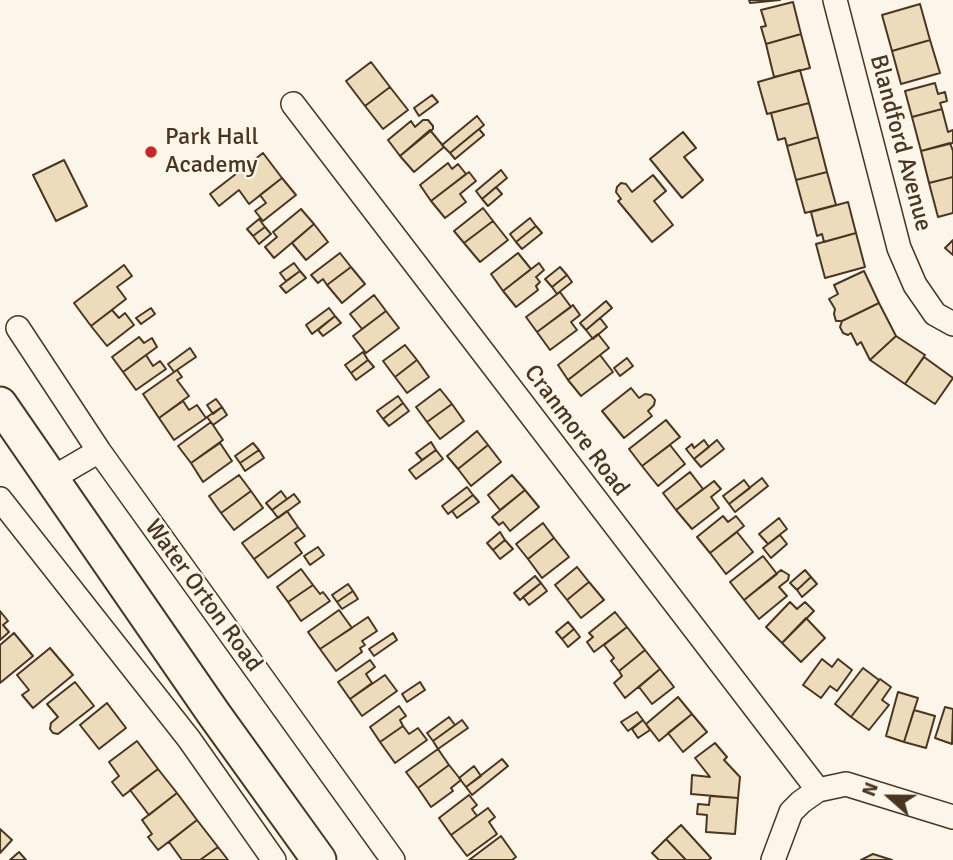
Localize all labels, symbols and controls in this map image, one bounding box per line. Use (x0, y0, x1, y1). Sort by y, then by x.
street label: Blandford Avenue (863, 52, 937, 234)
place label: Park Hall Academy (165, 124, 259, 180)
marker: Park Hall Academy (143, 144, 159, 160)
street label: Cranmore Road (517, 360, 635, 502)
street label: Water Orton Road (138, 514, 268, 678)
north arrow (855, 762, 925, 832)
text: N (857, 779, 884, 800)

